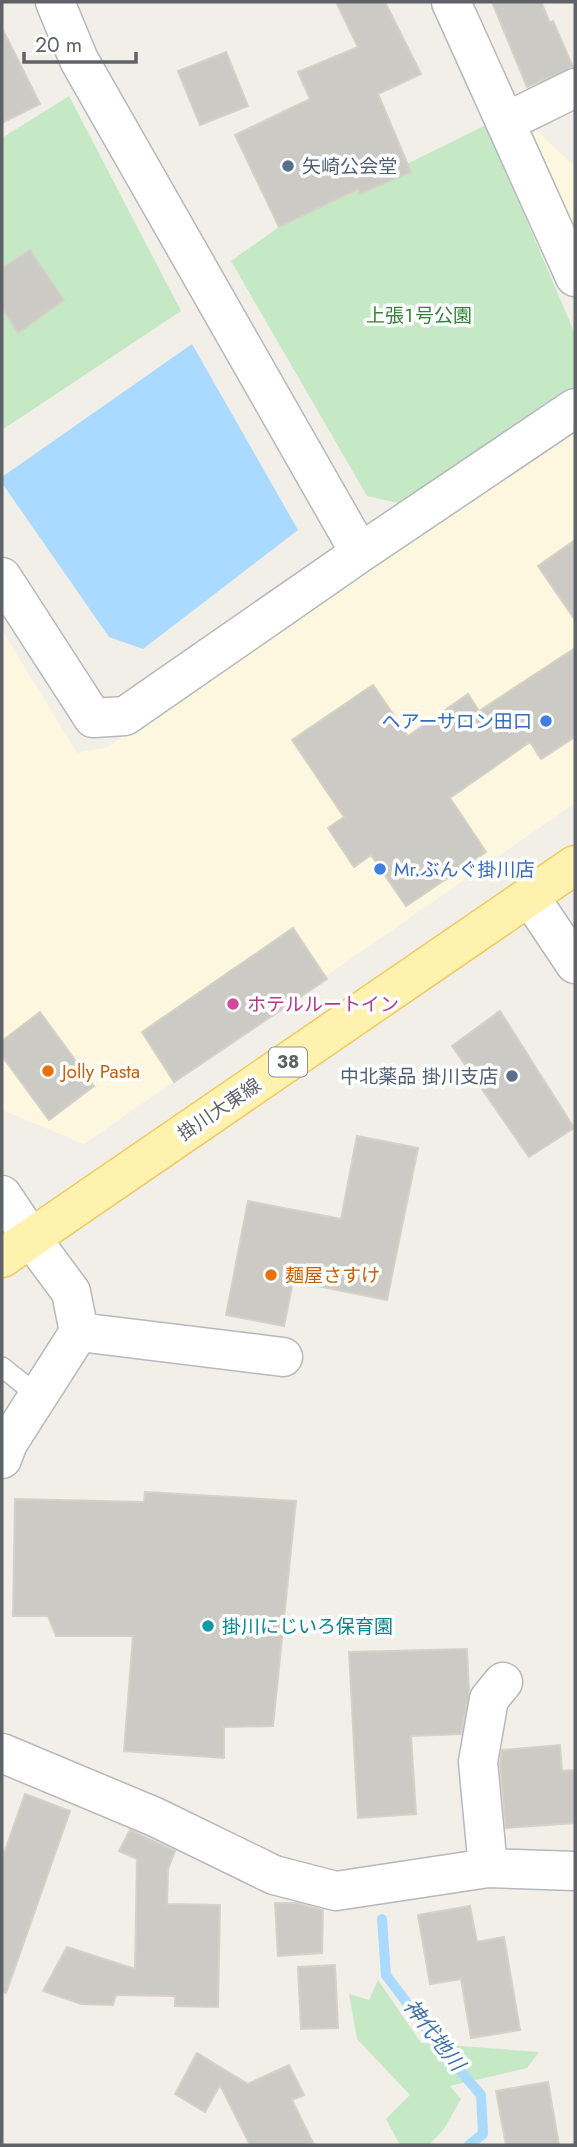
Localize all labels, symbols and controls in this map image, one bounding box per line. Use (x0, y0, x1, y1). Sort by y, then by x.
scale bar (24, 21, 136, 65)
text: 20 m (35, 30, 82, 60)
place label: 矢崎公会堂 (302, 153, 397, 180)
marker: 矢崎公会堂 (280, 158, 296, 174)
park label: 上張１号公園 (366, 302, 472, 329)
place label: ヘアーサロン田口 (382, 708, 532, 735)
marker: ヘアーサロン田口 (538, 713, 554, 729)
place label: Mr.ぶんぐ掛川店 (394, 856, 534, 883)
marker: Mr.ぶんぐ掛川店 (372, 861, 388, 877)
place label: ホテルルートイン (247, 991, 399, 1018)
marker: ホテルルートイン (225, 996, 241, 1012)
road number: 38 (269, 1048, 307, 1077)
place label: Jolly Pasta (59, 1058, 140, 1085)
marker: Jolly Pasta (40, 1063, 56, 1079)
place label: 中北薬品 掛川支店 (340, 1063, 498, 1090)
marker: 中北薬品 掛川支店 (504, 1068, 520, 1084)
street label: 掛川大東線 (172, 1072, 266, 1147)
place label: 麺屋さすけ (285, 1262, 380, 1289)
marker: 麺屋さすけ (263, 1267, 279, 1283)
place label: 掛川にじいろ保育園 (222, 1613, 393, 1640)
marker: 掛川にじいろ保育園 (200, 1618, 216, 1634)
water label: 神代地川 (396, 1993, 473, 2079)

